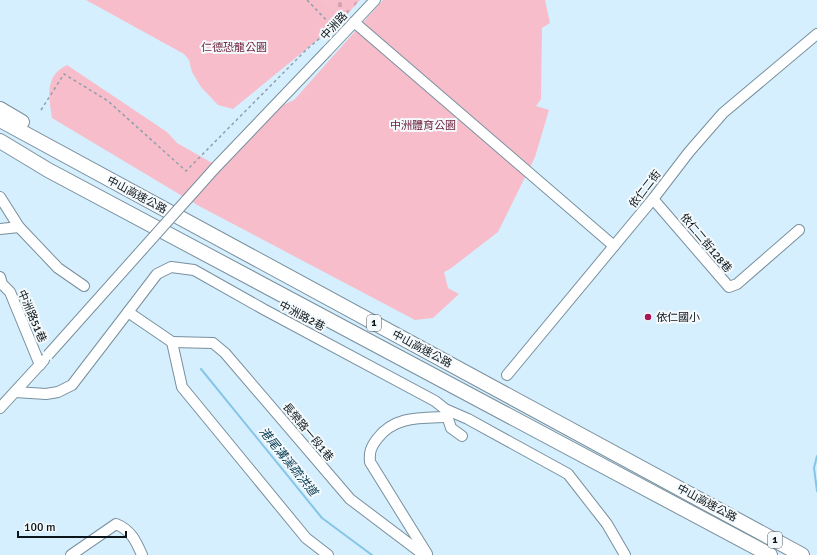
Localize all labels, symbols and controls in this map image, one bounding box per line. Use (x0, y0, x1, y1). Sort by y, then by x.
street label: 中洲路 (318, 9, 350, 43)
park label: 仁德恐龍公園 (201, 41, 267, 54)
park label: 中洲體育公園 (390, 119, 456, 132)
street label: 依仁二街 (626, 168, 664, 210)
street label: 中山高速公路 (105, 174, 169, 216)
street label: 依仁二街128巷 (678, 211, 734, 275)
street label: 中洲路51巷 (15, 288, 49, 344)
street label: 中洲路2巷 (277, 299, 327, 333)
place label: 依仁國小 (656, 311, 700, 324)
marker: 依仁國小 (643, 312, 653, 322)
road number: 1 (367, 315, 381, 331)
street label: 中山高速公路 (390, 328, 454, 370)
street label: 長榮路一段1巷 (280, 400, 336, 464)
water label: 港尾溝溪疏洪道 (256, 425, 322, 501)
street label: 中山高速公路 (675, 482, 739, 524)
scale bar (18, 513, 126, 539)
text: 100 m (24, 520, 56, 535)
road number: 1 (768, 532, 782, 548)

